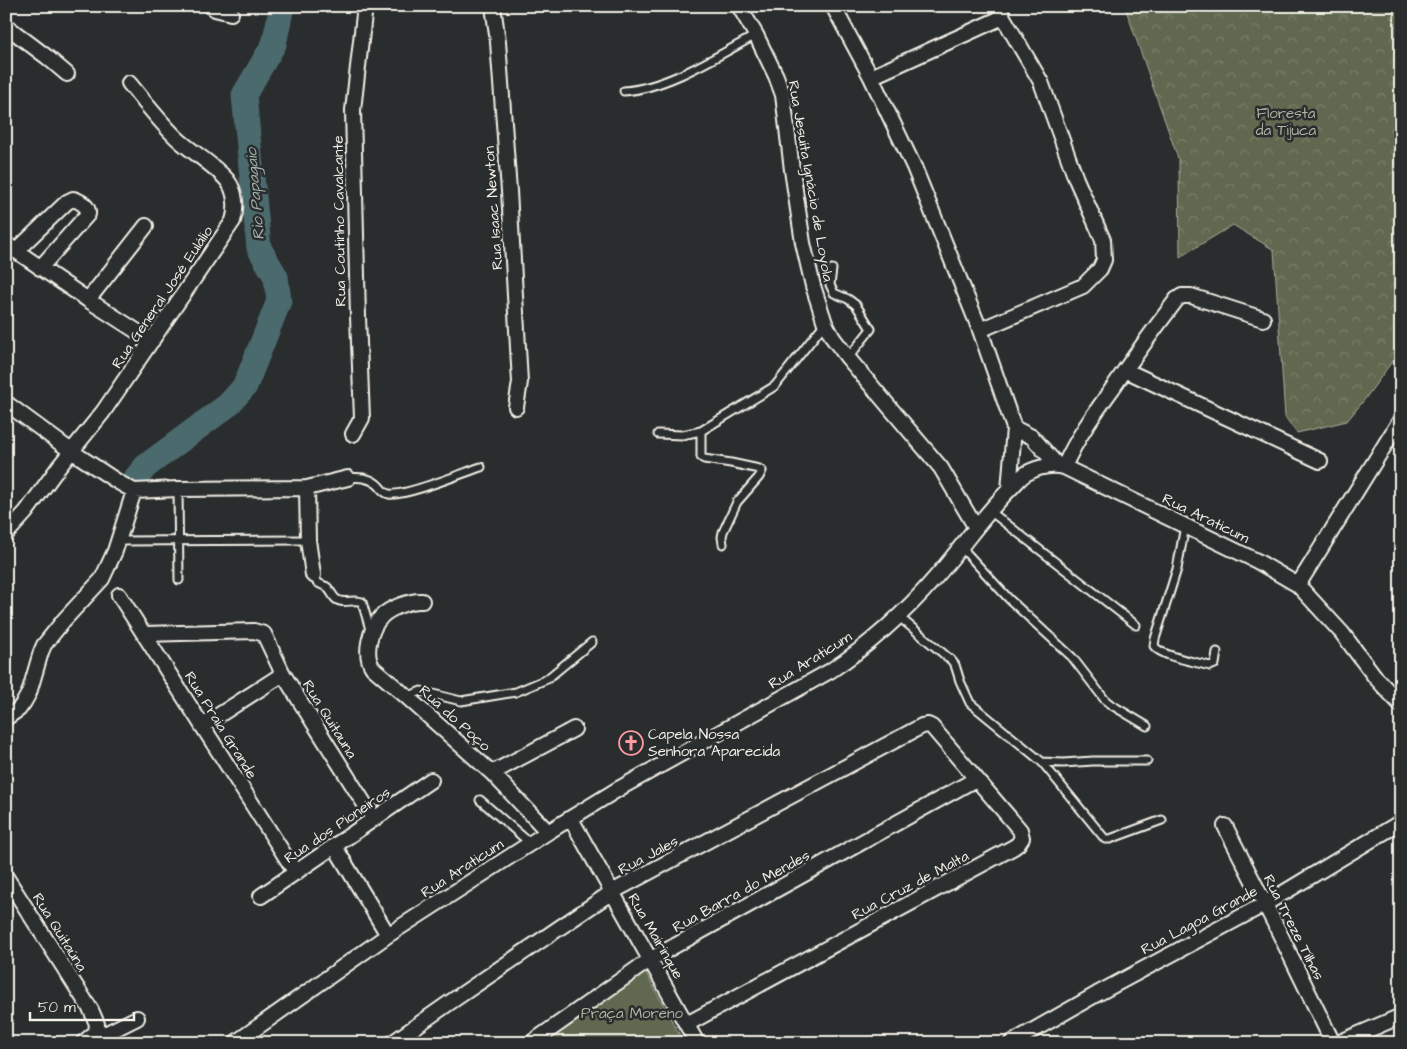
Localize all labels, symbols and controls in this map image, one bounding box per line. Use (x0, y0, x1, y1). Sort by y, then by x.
street label: Rua Jesuíta Ignácio de Loyola (781, 79, 839, 284)
park label: Floresta da Tijuca (1256, 103, 1317, 141)
street label: Rua Coutinho Cavalcante (328, 135, 351, 307)
street label: Rua Isaac Newton (479, 145, 508, 271)
water label: Rio Papagaio (240, 146, 271, 241)
street label: Rua General José Eulálio (107, 221, 218, 373)
street label: Rua Araticum (1159, 488, 1253, 549)
street label: Rua Araticum (765, 626, 856, 694)
street label: Rua Praia Grande (179, 668, 262, 783)
street label: Rua Quitauna (297, 676, 362, 763)
street label: Rua do Poço (414, 680, 496, 757)
place label: Capela Nossa Senhora Aparecida (648, 724, 780, 762)
church icon: Capela Nossa Senhora Aparecida (618, 730, 644, 756)
street label: Rua dos Pioneiros (280, 782, 395, 869)
street label: Rua Jales (614, 831, 683, 880)
street label: Rua Araticum (417, 834, 508, 903)
street label: Rua Barra do Mendes (669, 845, 814, 938)
street label: Rua Cruz de Malta (848, 846, 973, 925)
street label: Rua Treze Tilhas (1258, 871, 1329, 984)
street label: Rua Lagoa Grande (1137, 881, 1262, 961)
street label: Rua Quitaúna (27, 889, 92, 976)
street label: Rua Mairinque (623, 890, 689, 983)
scale bar (30, 989, 134, 1021)
text: 50 m (38, 997, 76, 1018)
park label: Praça Moreno (581, 1003, 683, 1024)

